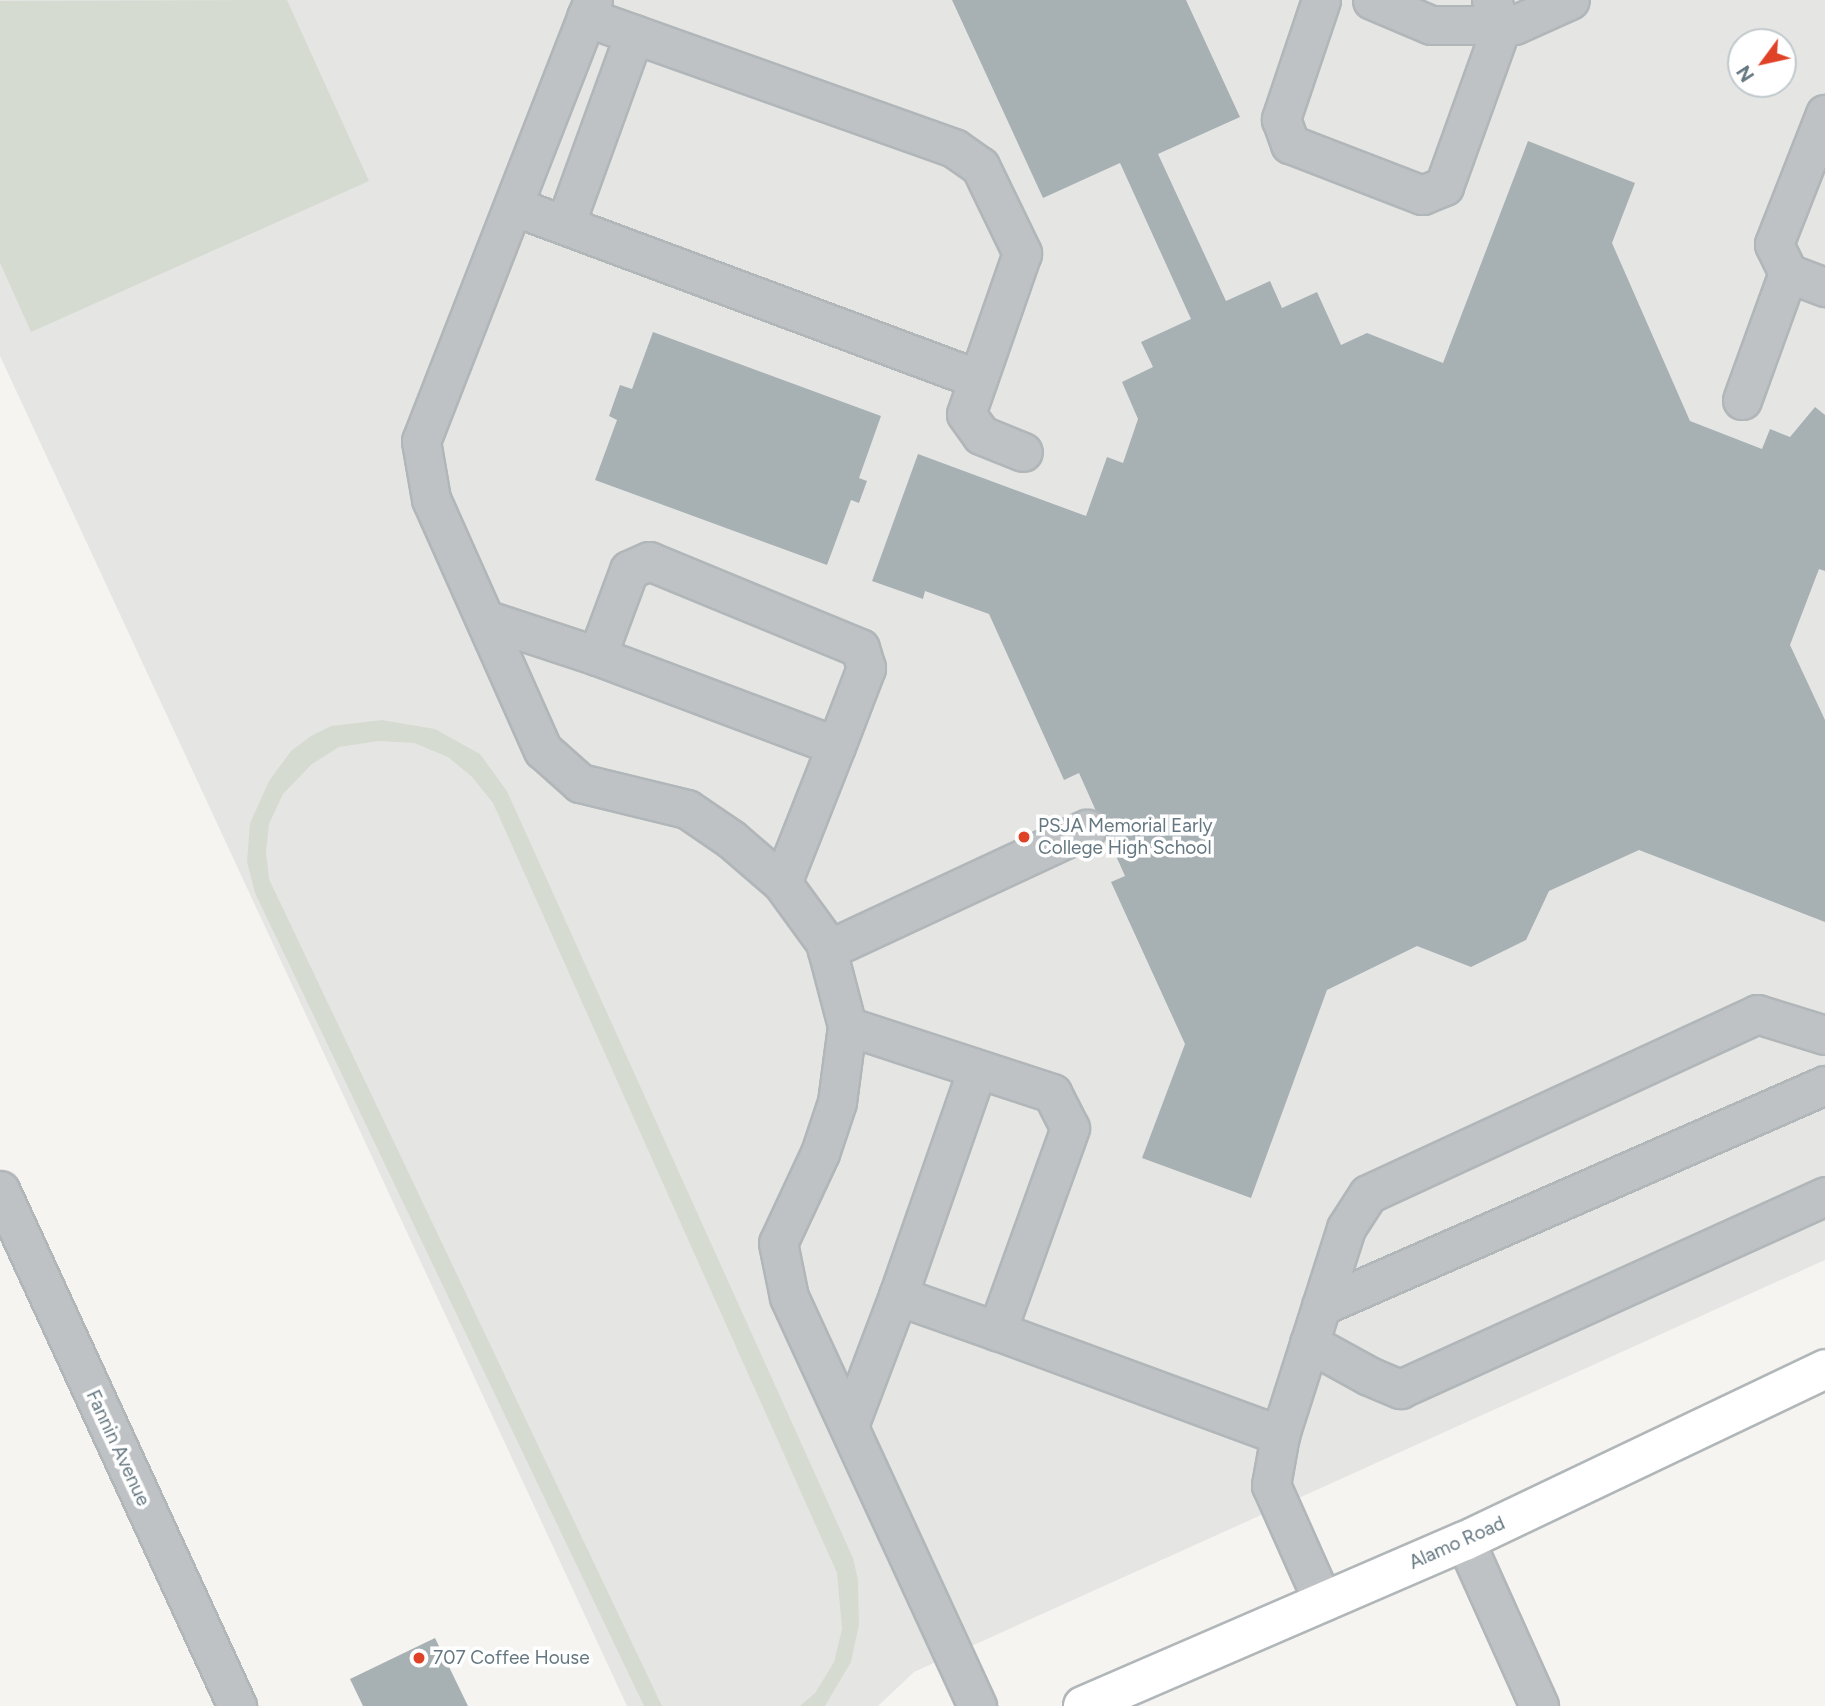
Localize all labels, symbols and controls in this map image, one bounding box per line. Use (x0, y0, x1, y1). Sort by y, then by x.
north arrow (1727, 28, 1797, 98)
text: N (1732, 61, 1759, 86)
place label: PSJA Memorial Early College High School (1038, 815, 1213, 859)
marker: PSJA Memorial Early College High School (1016, 829, 1032, 845)
street label: Fannin Avenue (81, 1387, 155, 1509)
street label: Alamo Road (1406, 1512, 1508, 1574)
place label: 707 Coffee House (433, 1647, 590, 1669)
marker: 707 Coffee House (411, 1650, 427, 1666)

